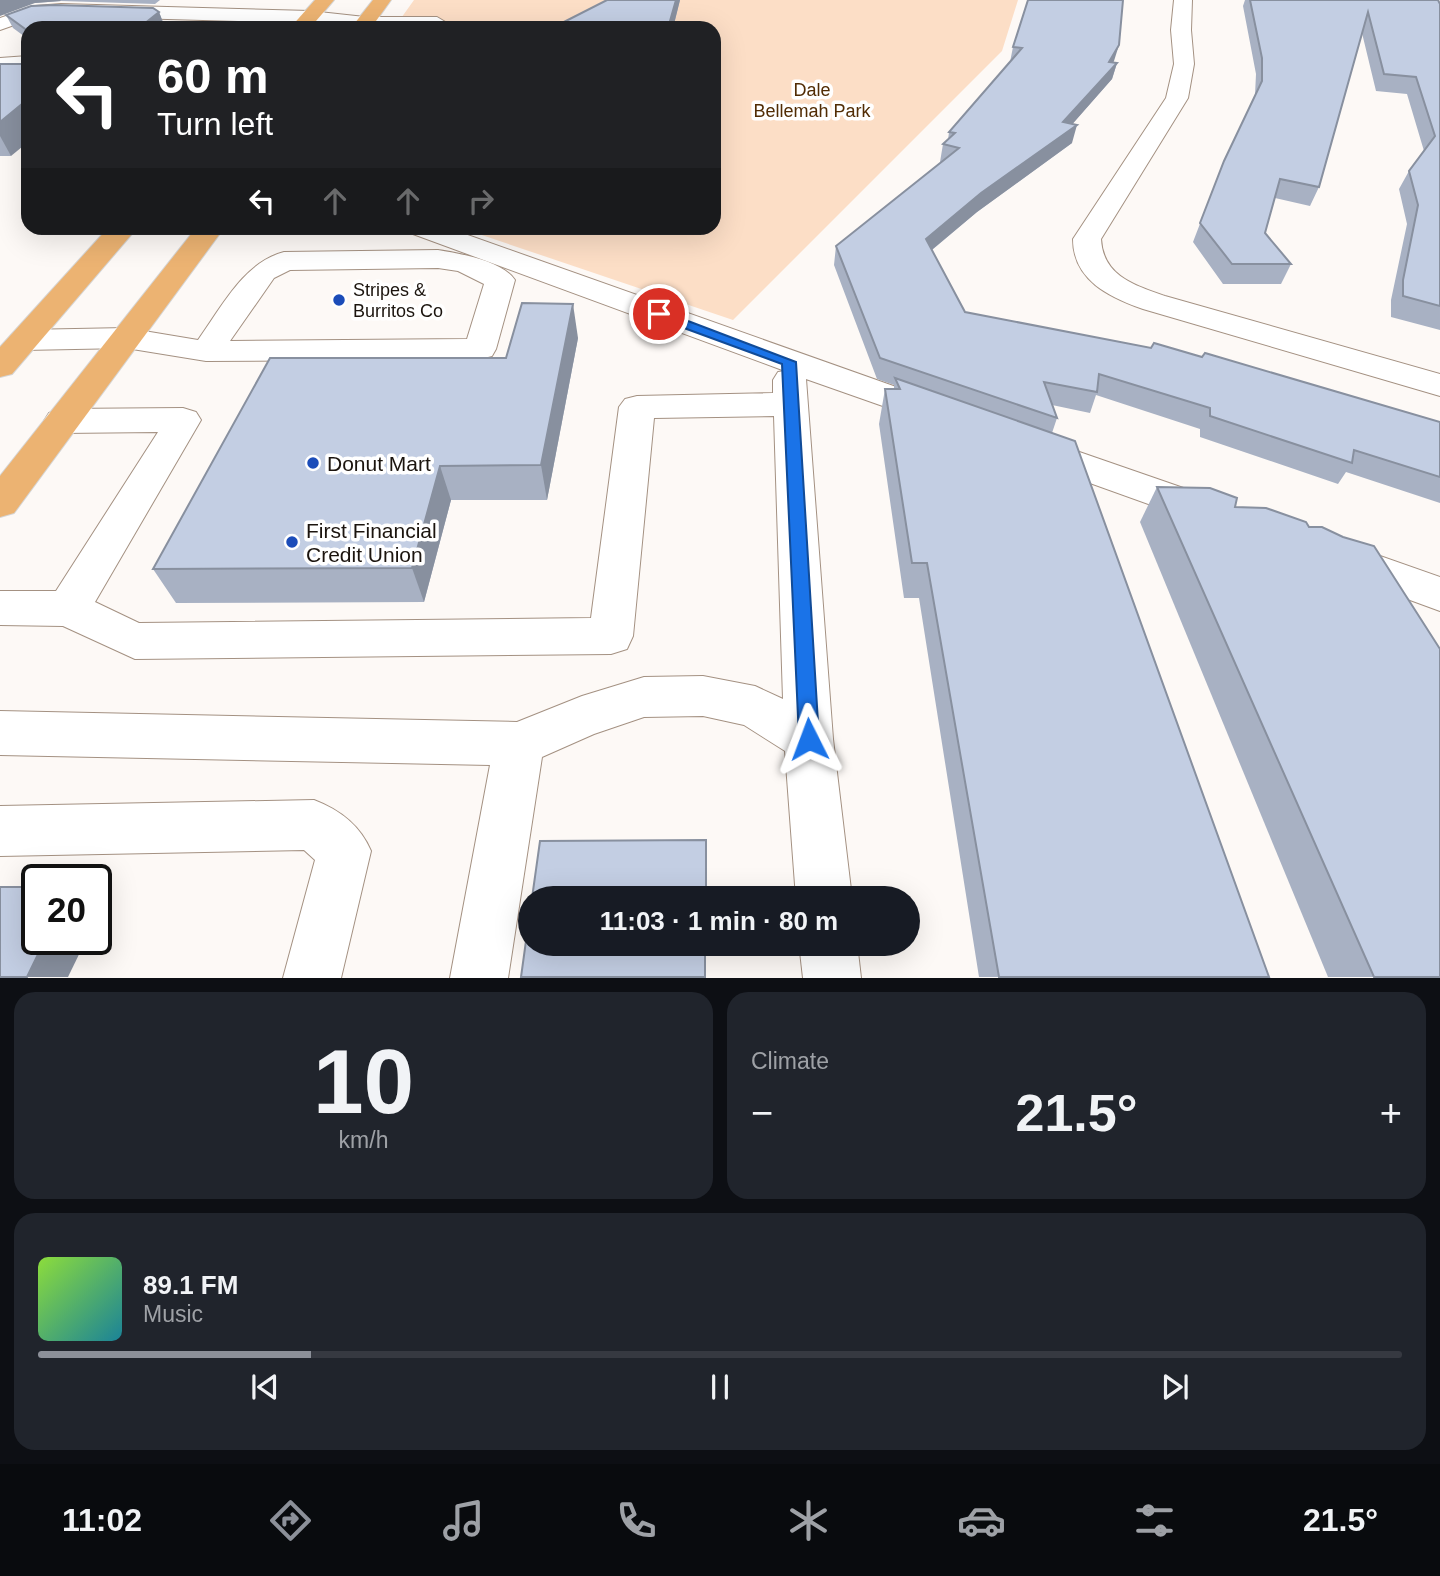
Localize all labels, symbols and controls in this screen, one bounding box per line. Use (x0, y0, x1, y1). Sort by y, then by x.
icon: left (42, 49, 133, 140)
text: 60 m (157, 49, 269, 103)
park label: Dale Bellemah Park (753, 80, 872, 121)
text: Turn left (157, 106, 273, 142)
icon: left (243, 182, 281, 220)
icon: ahead (316, 182, 354, 220)
icon: ahead (389, 182, 427, 220)
icon: right (462, 182, 500, 220)
place label: Stripes & Burritos Co (353, 280, 443, 321)
pin (629, 284, 689, 344)
marker: Stripes & Burritos Co (331, 292, 347, 308)
icon: arrive (640, 295, 678, 333)
place label: Donut Mart (327, 452, 431, 475)
marker: Donut Mart (305, 455, 321, 471)
place label: First Financial Credit Union (306, 519, 437, 566)
marker: First Financial Credit Union (284, 534, 300, 550)
position arrow (772, 702, 846, 776)
speed limit sign: 20 (21, 864, 112, 955)
text: 11:03 · 1 min · 80 m (600, 906, 838, 936)
text: 10 (313, 1031, 414, 1132)
text: Climate (751, 1048, 829, 1074)
text: 21.5° (1015, 1084, 1138, 1142)
text: − (751, 1092, 773, 1134)
text: + (1380, 1092, 1402, 1134)
text: km/h (339, 1127, 388, 1153)
text: 89.1 FM (143, 1270, 238, 1300)
text: Music (143, 1301, 203, 1327)
icon: previous (246, 1368, 284, 1406)
icon: pause (701, 1368, 739, 1406)
icon: next (1156, 1368, 1194, 1406)
icon: directions (266, 1496, 315, 1545)
icon: music (439, 1496, 488, 1545)
icon: phone (612, 1496, 661, 1545)
icon: climate (784, 1496, 833, 1545)
icon: car (957, 1496, 1006, 1545)
icon: filters (1130, 1496, 1179, 1545)
text: 11:02 (62, 1502, 142, 1538)
text: 21.5° (1303, 1502, 1378, 1538)

